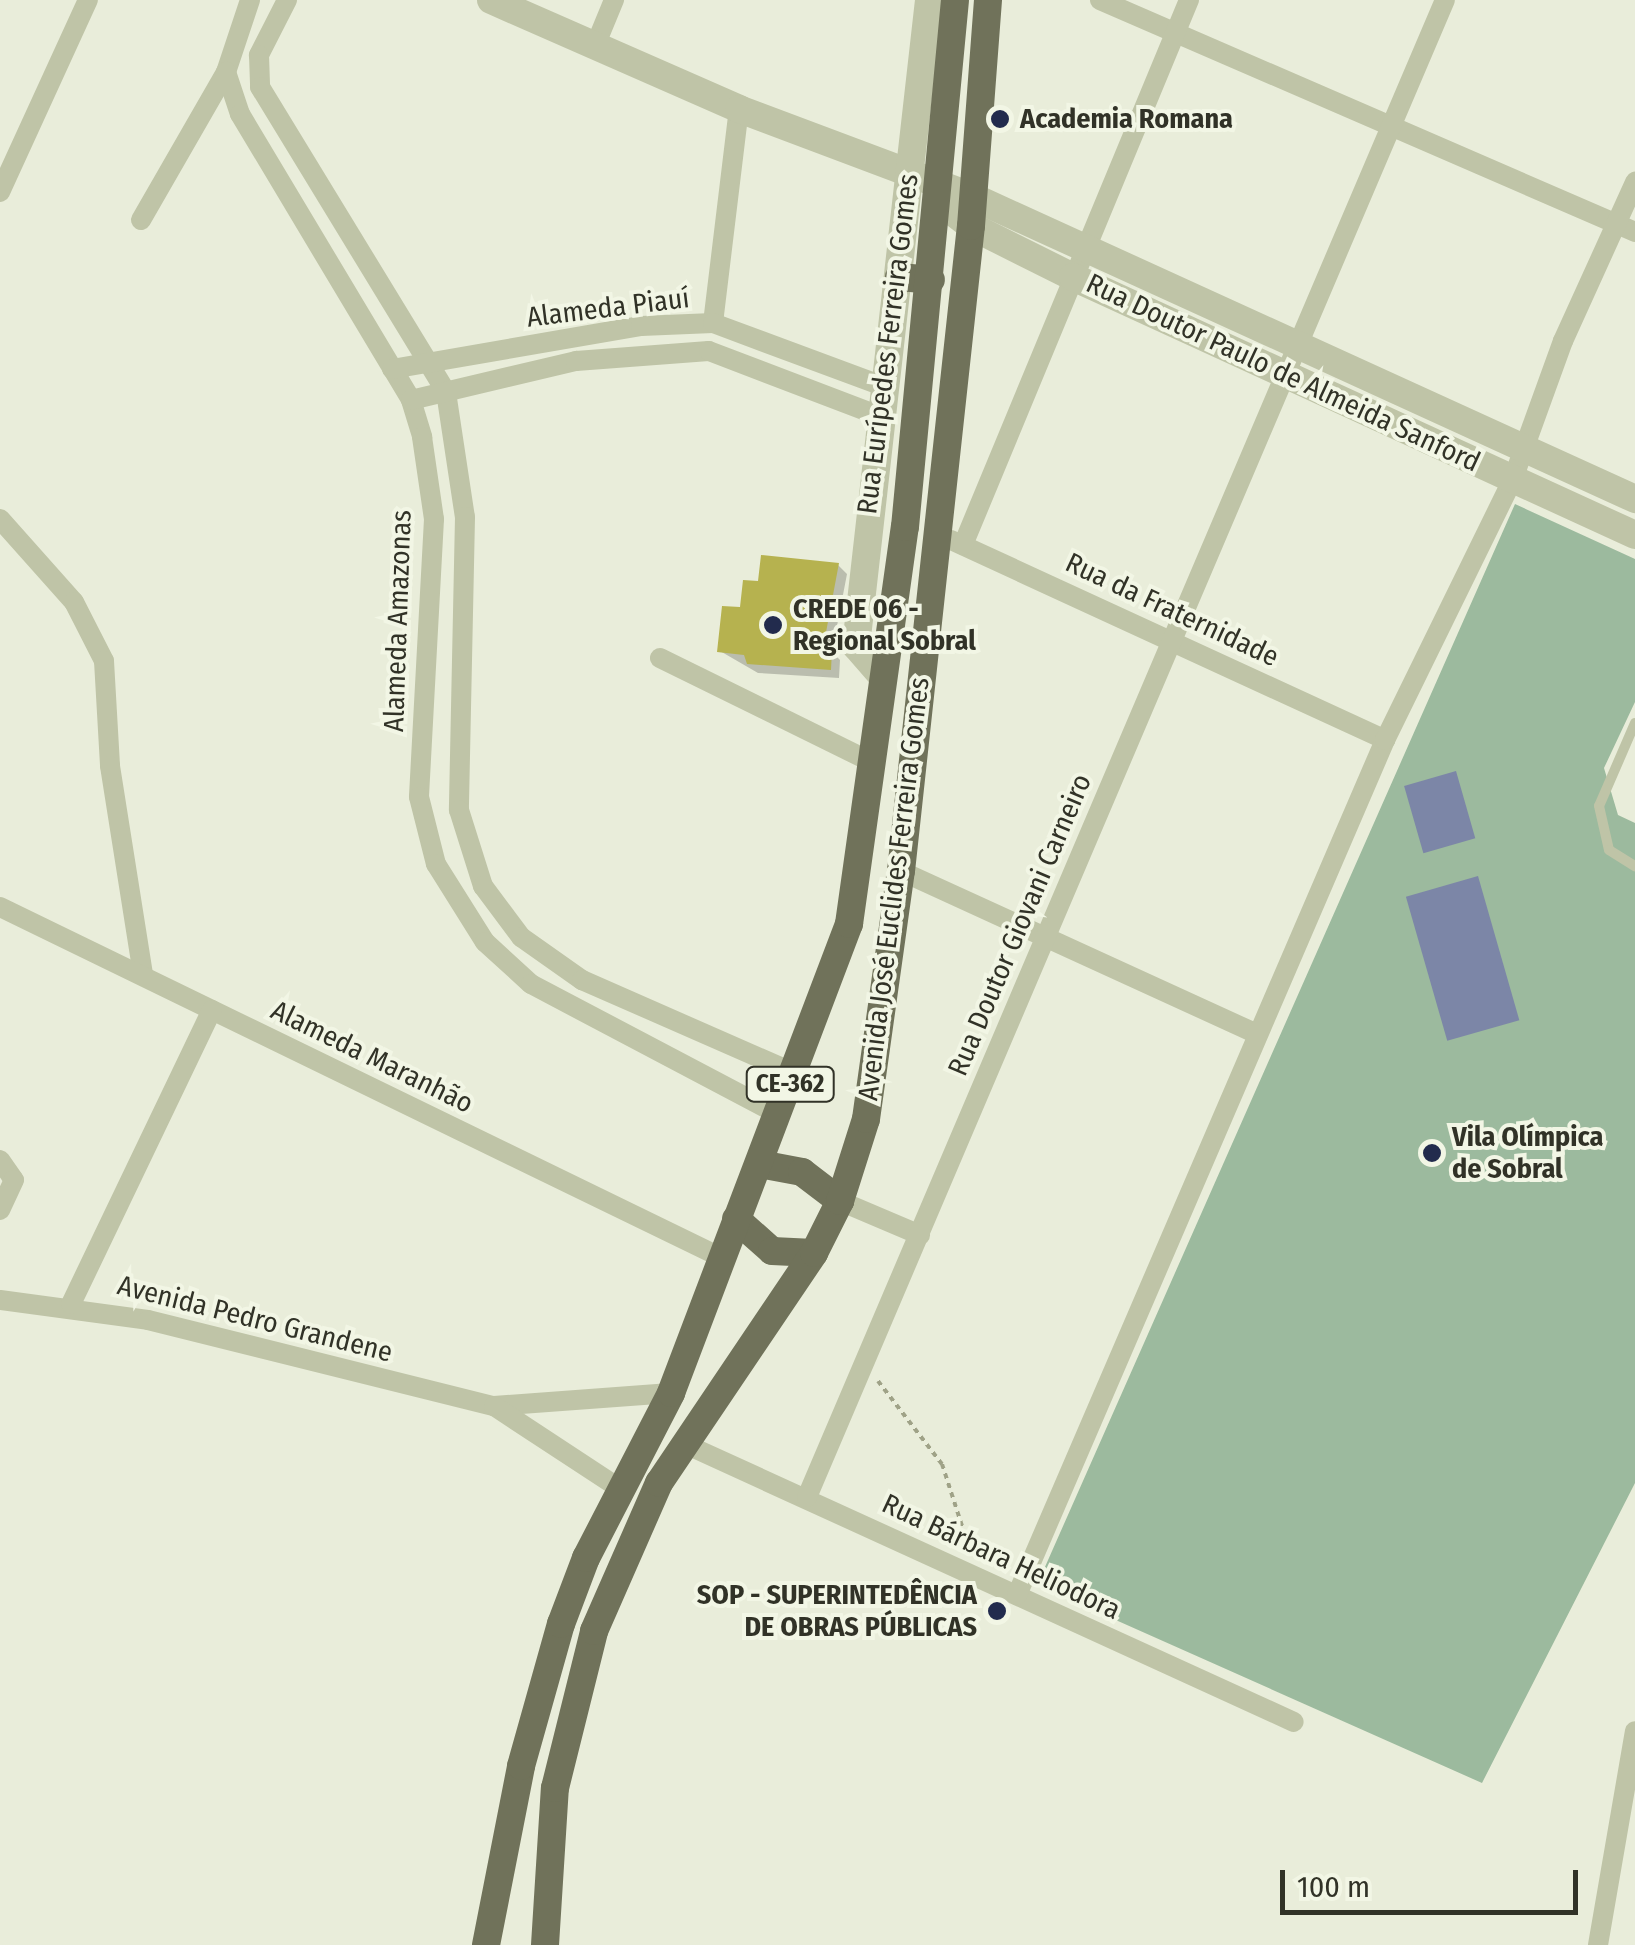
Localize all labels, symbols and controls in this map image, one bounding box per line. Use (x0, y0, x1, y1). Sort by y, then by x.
place label: Academia Romana (1020, 102, 1233, 136)
marker: Academia Romana (989, 108, 1011, 130)
street label: Rua Eurípedes Ferreira Gomes (850, 172, 926, 516)
street label: Rua Doutor Paulo de Almeida Sanford (1081, 267, 1485, 479)
street label: Alameda Piauí (525, 281, 691, 335)
street label: Alameda Amazonas (377, 509, 419, 733)
street label: Rua da Fraternidade (1060, 546, 1284, 674)
place label: CREDE 06 - Regional Sobral (793, 592, 976, 658)
marker: CREDE 06 - Regional Sobral (762, 614, 784, 636)
street label: Avenida José Euclides Ferreira Gomes (851, 676, 937, 1102)
street label: Rua Doutor Giovani Carneiro (941, 769, 1099, 1081)
street label: Alameda Maranhão (266, 994, 478, 1120)
road number: CE-362 (745, 1064, 835, 1104)
place label: Vila Olímpica de Sobral (1452, 1120, 1603, 1186)
marker: Vila Olímpica de Sobral (1421, 1142, 1443, 1164)
street label: Avenida Pedro Grandene (114, 1269, 396, 1369)
street label: Rua Bárbara Heliodora (877, 1487, 1125, 1627)
place label: SOP - SUPERINTEDÊNCIA DE OBRAS PÚBLICAS (697, 1578, 977, 1644)
marker: SOP - SUPERINTEDÊNCIA DE OBRAS PÚBLICAS (986, 1600, 1008, 1622)
scale bar (1285, 1850, 1582, 1912)
text: 100 m (1297, 1869, 1370, 1905)

